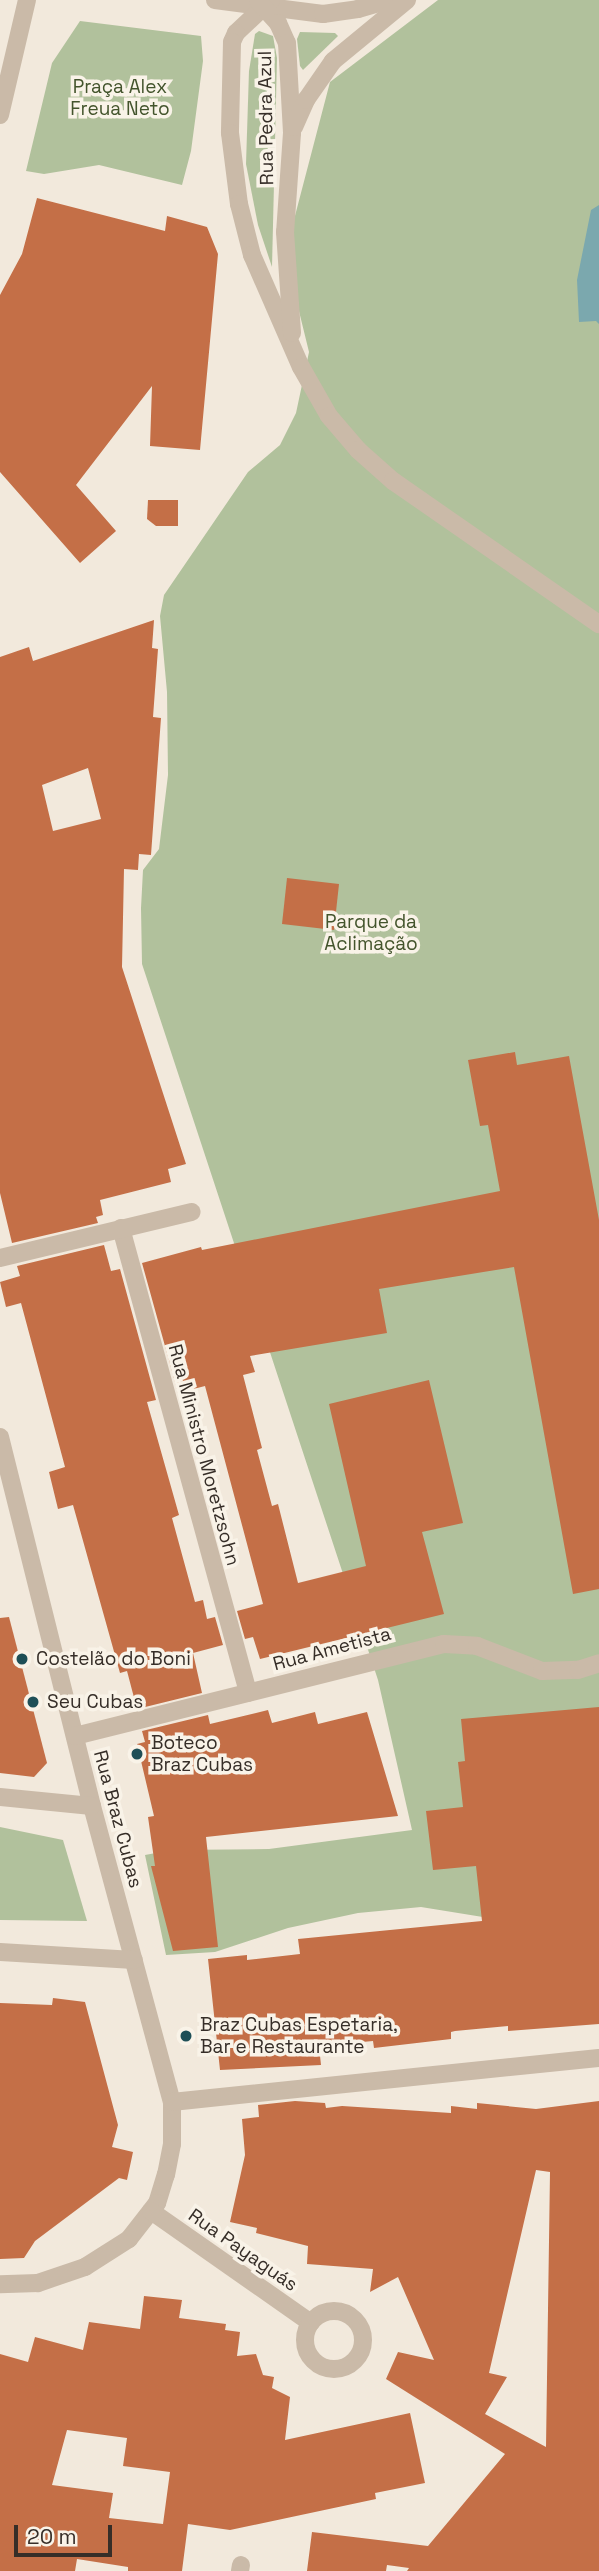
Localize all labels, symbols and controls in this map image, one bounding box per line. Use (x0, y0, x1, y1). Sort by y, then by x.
street label: Rua Pedra Azul (253, 50, 279, 186)
park label: Praça Alex Freua Neto (70, 76, 170, 120)
park label: Parque da Aclimação (324, 911, 418, 955)
street label: Rua Ministro Moretzsohn (163, 1342, 245, 1568)
street label: Rua Ametista (270, 1622, 394, 1676)
place label: Costelão do Boni (36, 1648, 191, 1670)
marker: Costelão do Boni (14, 1651, 30, 1667)
place label: Seu Cubas (47, 1691, 143, 1713)
marker: Seu Cubas (25, 1694, 41, 1710)
place label: Boteco Braz Cubas (151, 1732, 253, 1776)
marker: Boteco Braz Cubas (129, 1746, 145, 1762)
street label: Rua Braz Cubas (89, 1748, 147, 1890)
place label: Braz Cubas Espetaria, Bar e Restaurante (200, 2014, 398, 2058)
marker: Braz Cubas Espetaria, Bar e Restaurante (178, 2028, 194, 2044)
street label: Rua Payaguás (184, 2204, 302, 2296)
scale bar (18, 2512, 116, 2556)
text: 20 m (27, 2523, 77, 2550)

